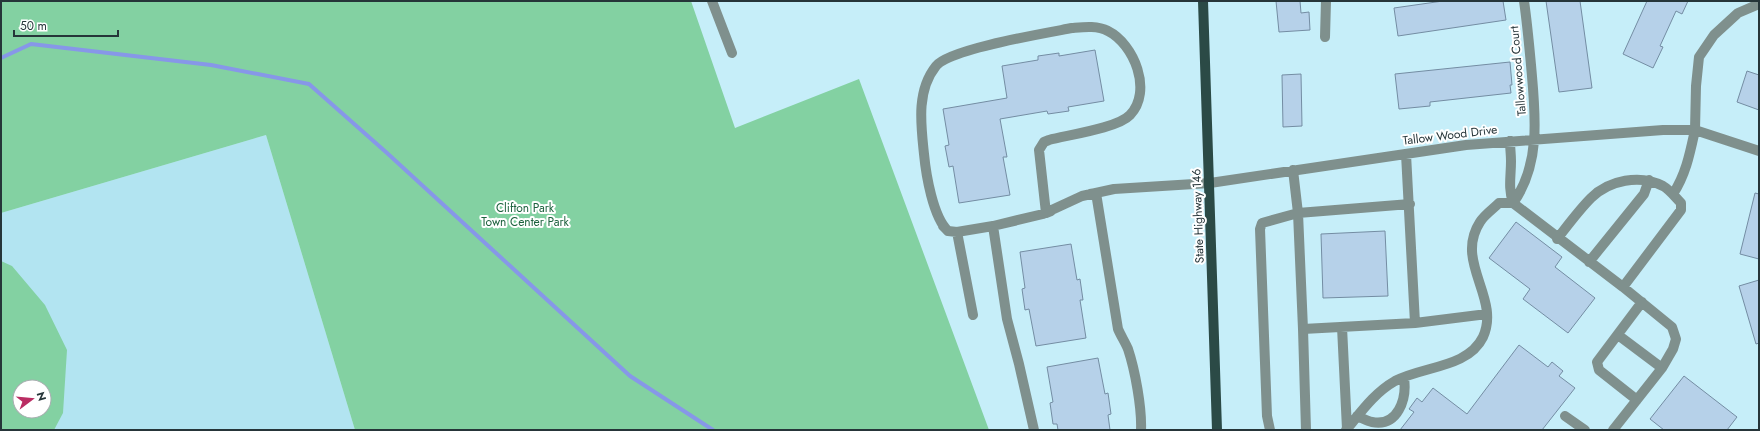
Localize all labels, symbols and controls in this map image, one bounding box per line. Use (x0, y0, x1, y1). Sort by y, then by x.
scale bar (14, 12, 118, 38)
text: 50 m (20, 17, 47, 35)
street label: Tallowwood Court (1505, 25, 1531, 117)
street label: Tallow Wood Drive (1402, 120, 1498, 150)
street label: State Highway 146 (1187, 168, 1209, 264)
park label: Clifton Park Town Center Park (481, 199, 570, 231)
north arrow (12, 379, 52, 419)
text: N (33, 390, 51, 403)

